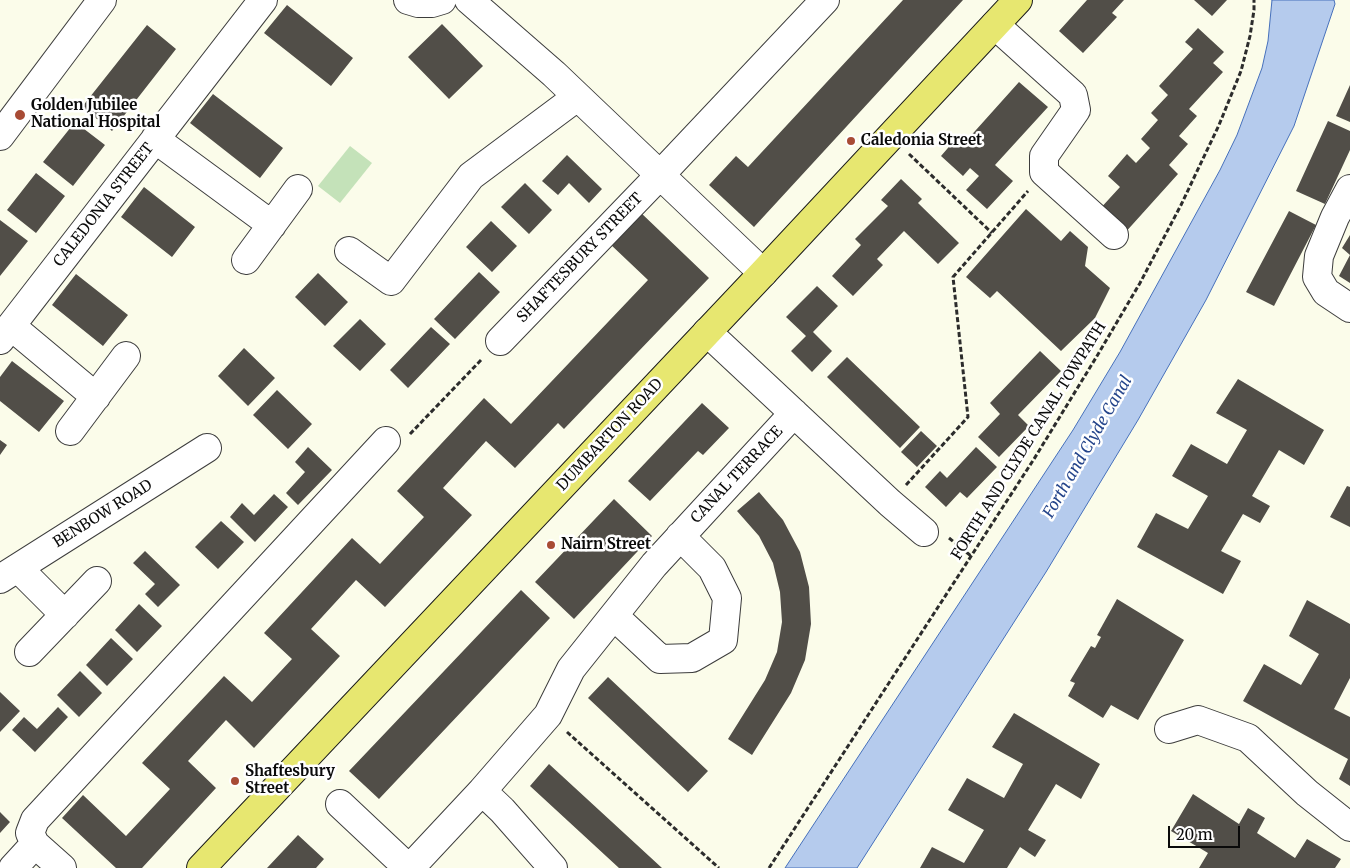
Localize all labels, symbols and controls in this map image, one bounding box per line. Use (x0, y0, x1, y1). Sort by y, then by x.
place label: Golden Jubilee National Hospital (31, 97, 160, 132)
marker: Golden Jubilee National Hospital (13, 108, 27, 122)
place label: Caledonia Street (861, 132, 982, 150)
marker: Caledonia Street (845, 135, 857, 147)
street label: CALEDONIA STREET (50, 140, 158, 270)
street label: SHAFTESBURY STREET (513, 189, 647, 327)
street label: FORTH AND CLYDE CANAL TOWPATH (948, 319, 1110, 563)
water label: Forth and Clyde Canal (1039, 373, 1137, 521)
street label: DUMBARTON ROAD (553, 375, 667, 495)
street label: CANAL TERRACE (687, 423, 787, 527)
street label: BENBOW ROAD (50, 476, 156, 552)
place label: Nairn Street (561, 536, 651, 554)
marker: Nairn Street (545, 539, 557, 551)
place label: Shaftesbury Street (245, 763, 335, 798)
marker: Shaftesbury Street (229, 775, 241, 787)
scale bar (1170, 816, 1242, 848)
text: 20 m (1176, 825, 1213, 844)

